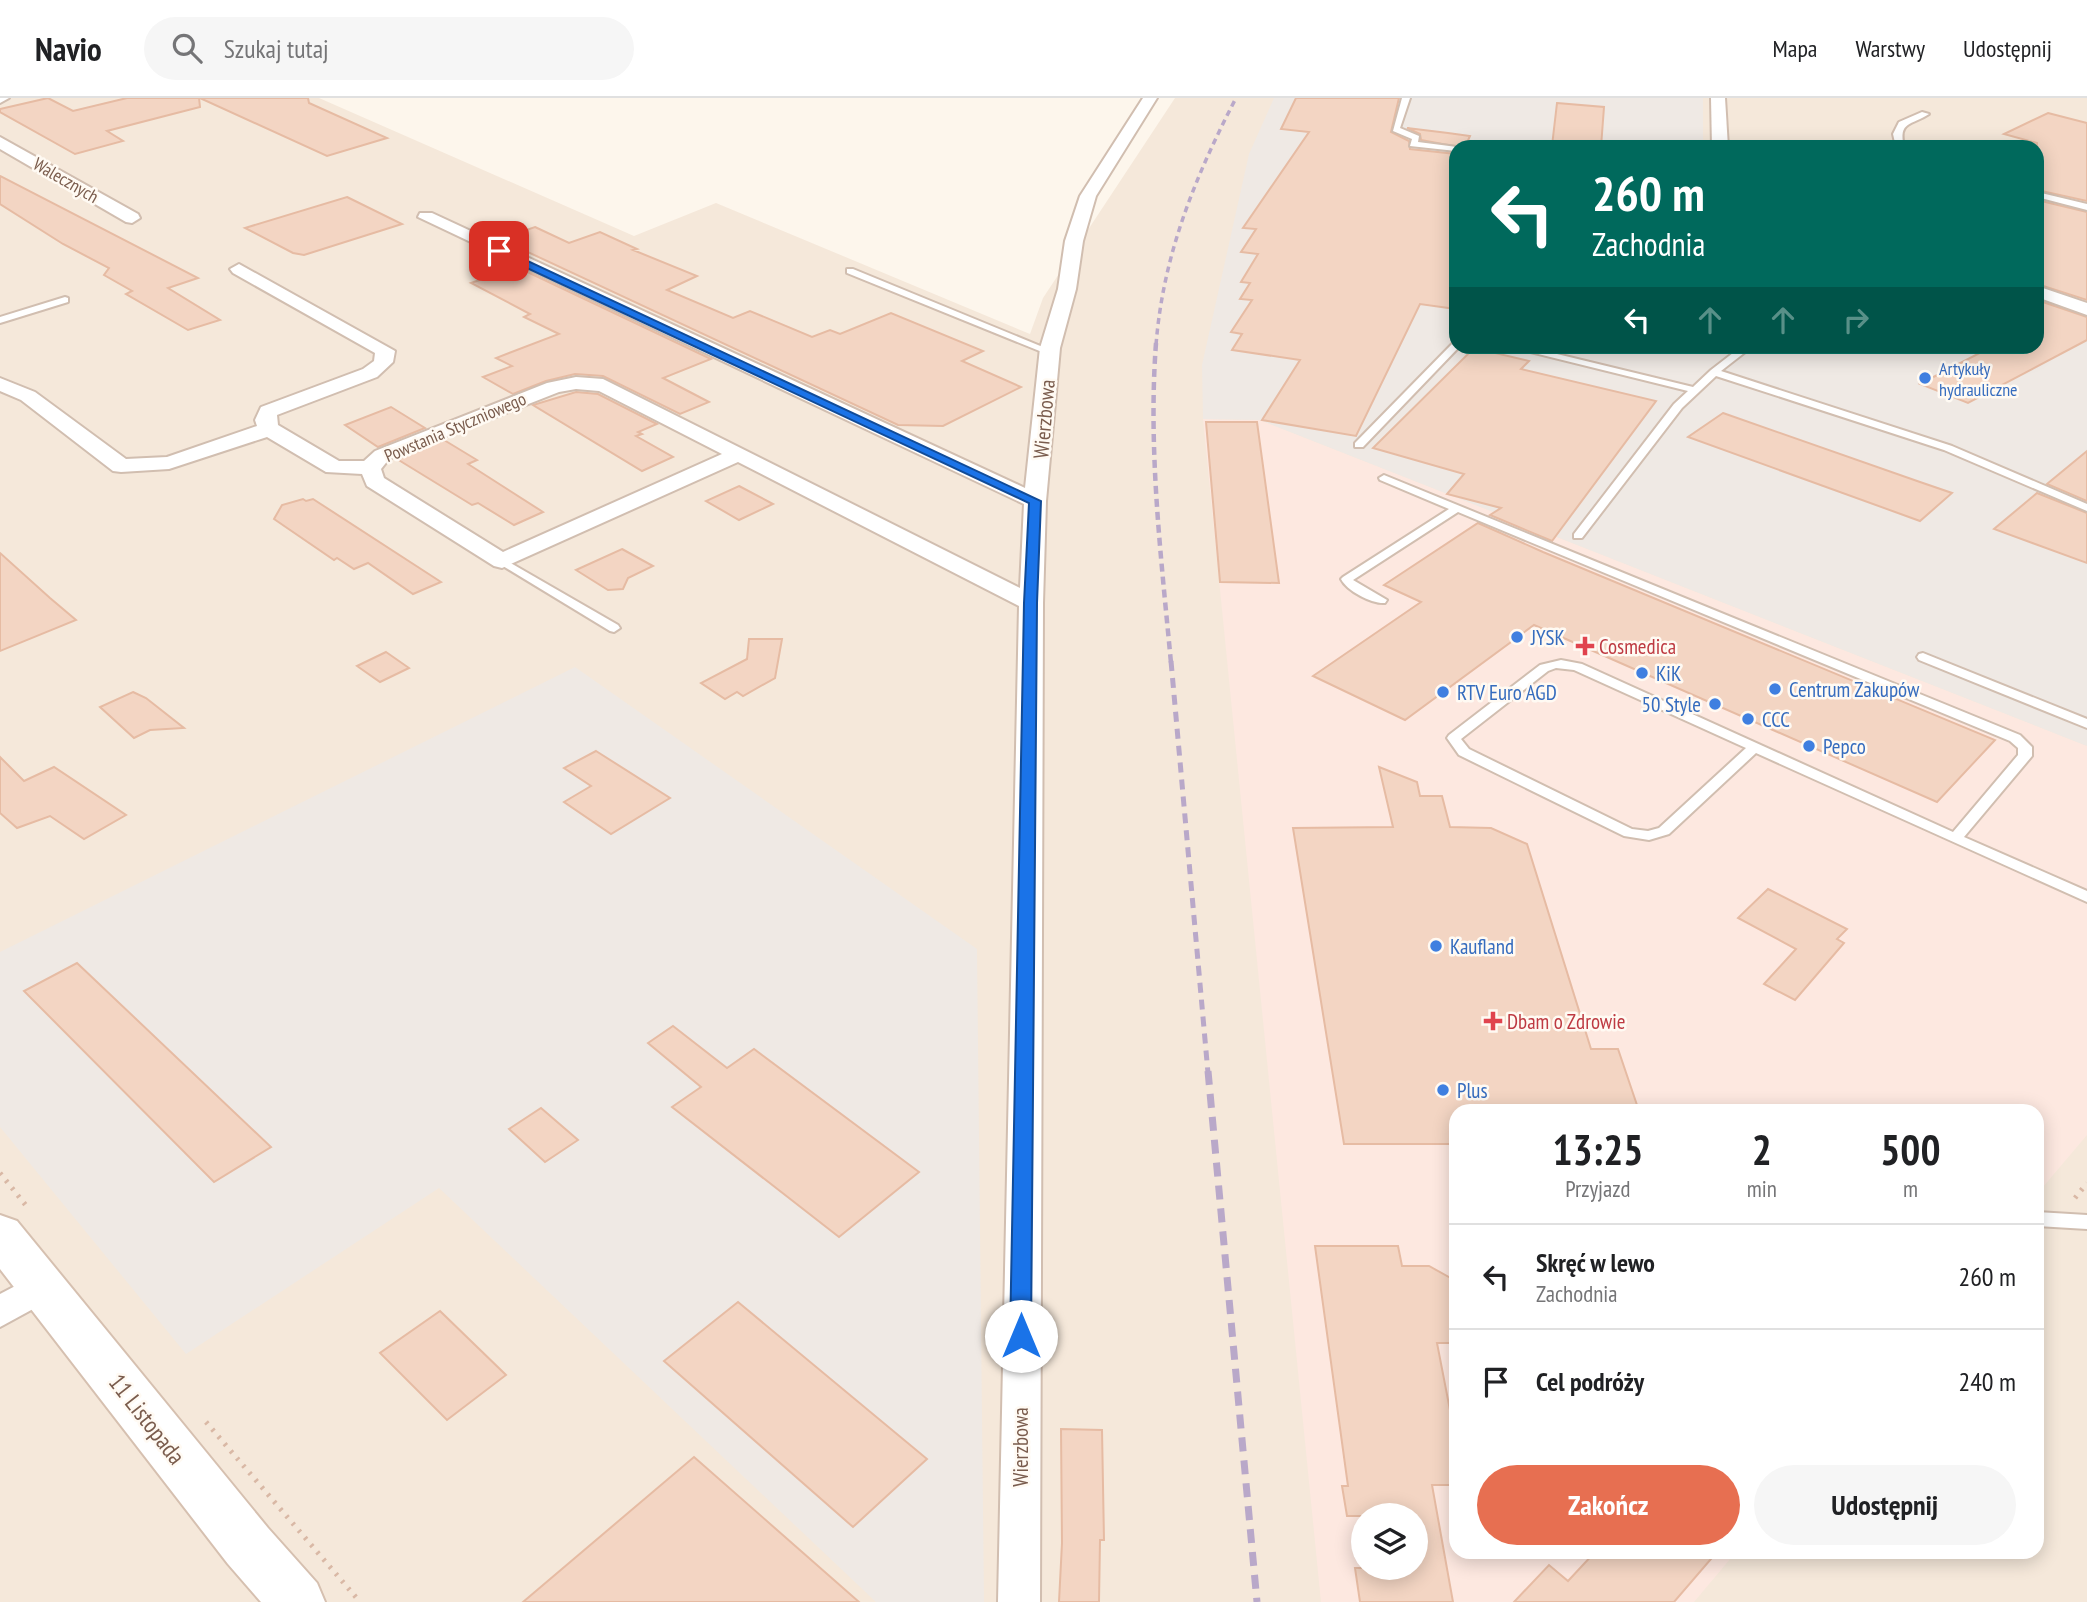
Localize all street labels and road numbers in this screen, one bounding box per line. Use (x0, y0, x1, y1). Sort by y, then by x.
street label: Walecznych (29, 152, 103, 208)
street label: Wierzbowa (1027, 378, 1061, 460)
street label: Powstania Styczniowego (381, 387, 529, 467)
street label: 11 Listopada (102, 1367, 192, 1471)
street label: Wierzbowa (1007, 1407, 1034, 1487)

